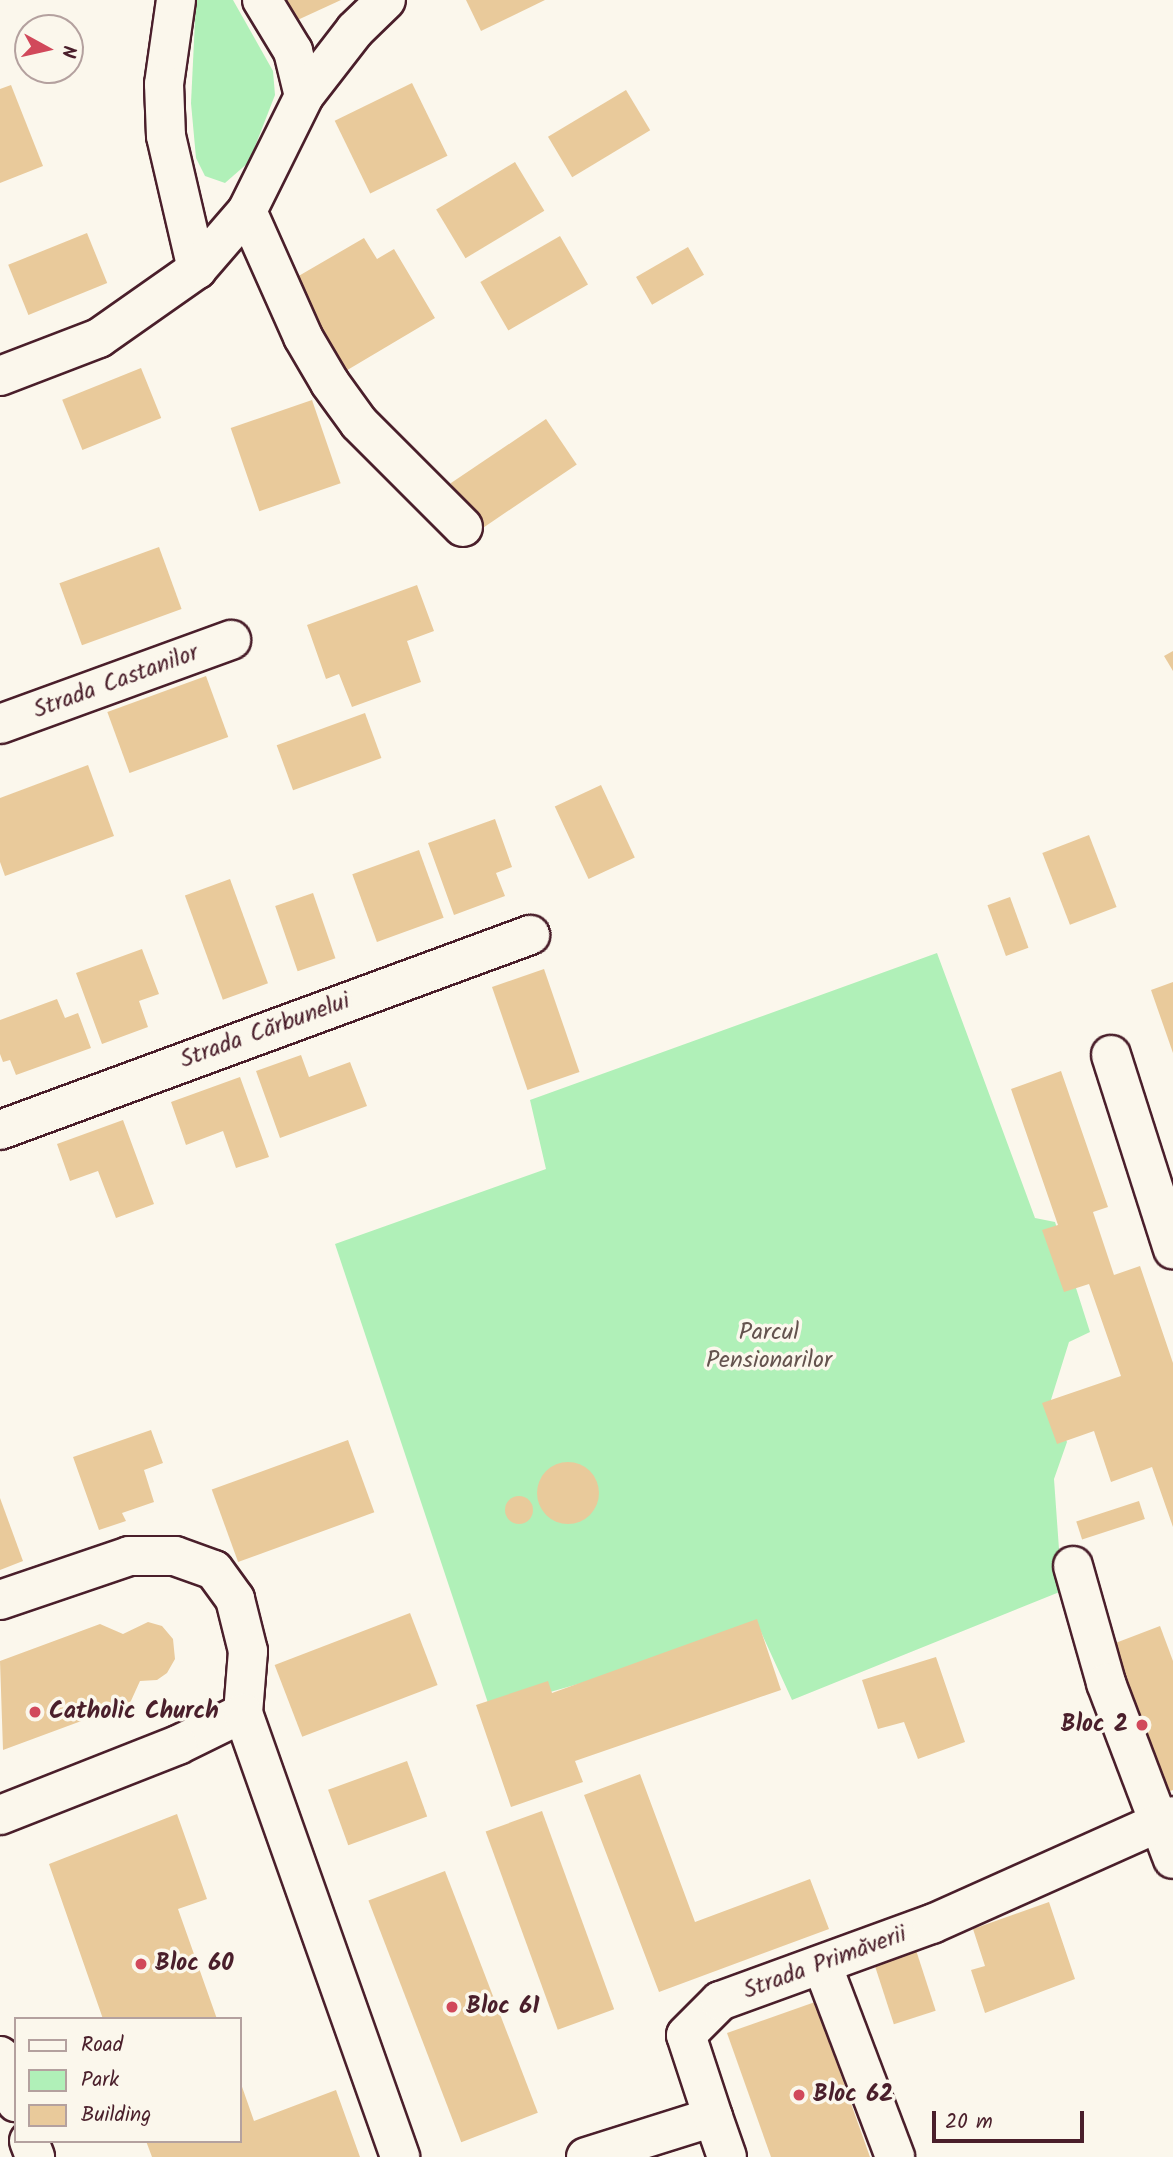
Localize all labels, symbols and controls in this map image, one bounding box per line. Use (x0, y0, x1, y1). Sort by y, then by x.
north arrow (14, 14, 84, 84)
text: N (52, 44, 84, 60)
street label: Strada Castanilor (29, 639, 203, 725)
street label: Strada Cărbunelui (176, 987, 354, 1075)
park label: Parcul Pensionarilor (706, 1319, 832, 1375)
place label: Catholic Church (49, 1698, 219, 1726)
marker: Catholic Church (27, 1704, 43, 1720)
place label: Bloc 2 (1061, 1711, 1128, 1739)
marker: Bloc 2 (1134, 1717, 1150, 1733)
street label: Strada Primăverii (739, 1920, 911, 2006)
place label: Bloc 60 (155, 1950, 234, 1978)
marker: Bloc 60 (133, 1956, 149, 1972)
place label: Bloc 61 (466, 1993, 540, 2021)
marker: Bloc 61 (444, 1999, 460, 2015)
legend (14, 2017, 242, 2143)
text: Road (81, 2029, 123, 2062)
text: Park (81, 2064, 119, 2097)
place label: Bloc 62 (813, 2081, 893, 2109)
marker: Bloc 62 (791, 2087, 807, 2103)
scale bar (935, 2098, 1087, 2142)
text: Building (81, 2099, 151, 2132)
text: 20 m (945, 2106, 993, 2139)

